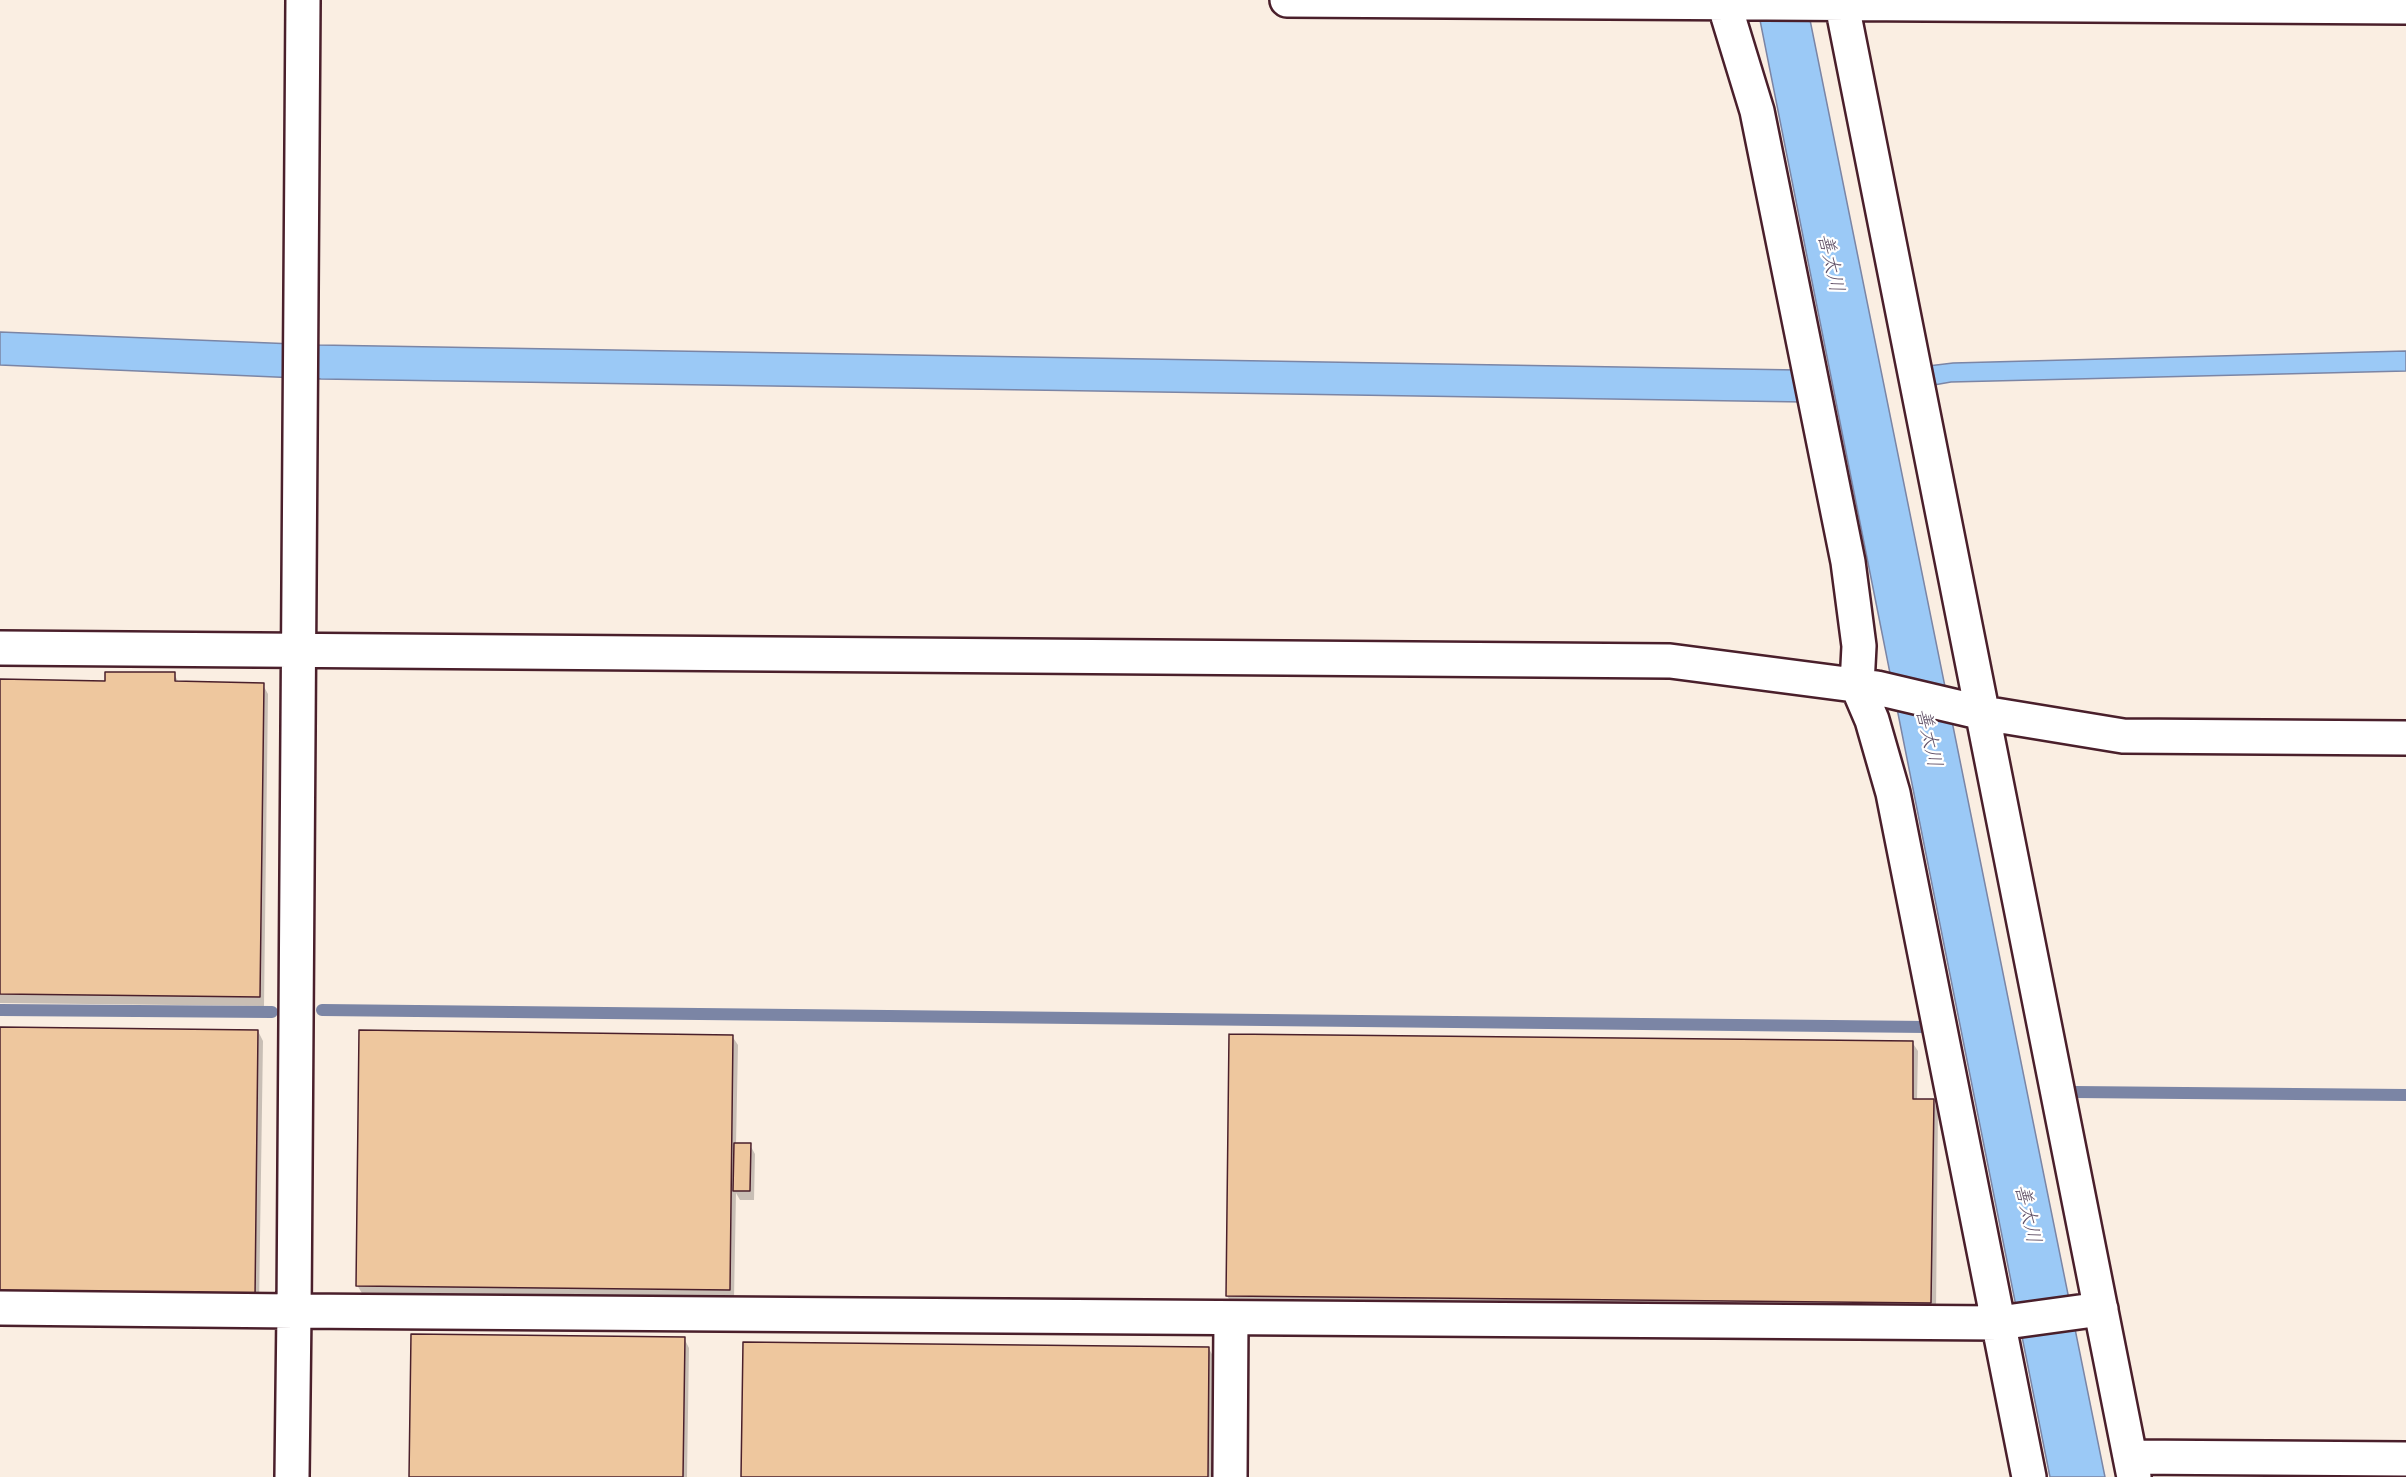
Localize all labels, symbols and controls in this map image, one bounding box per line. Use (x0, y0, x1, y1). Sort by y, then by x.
water label: 善太川 (1812, 231, 1848, 295)
water label: 善太川 (1910, 706, 1946, 770)
water label: 善太川 (2009, 1182, 2045, 1246)

